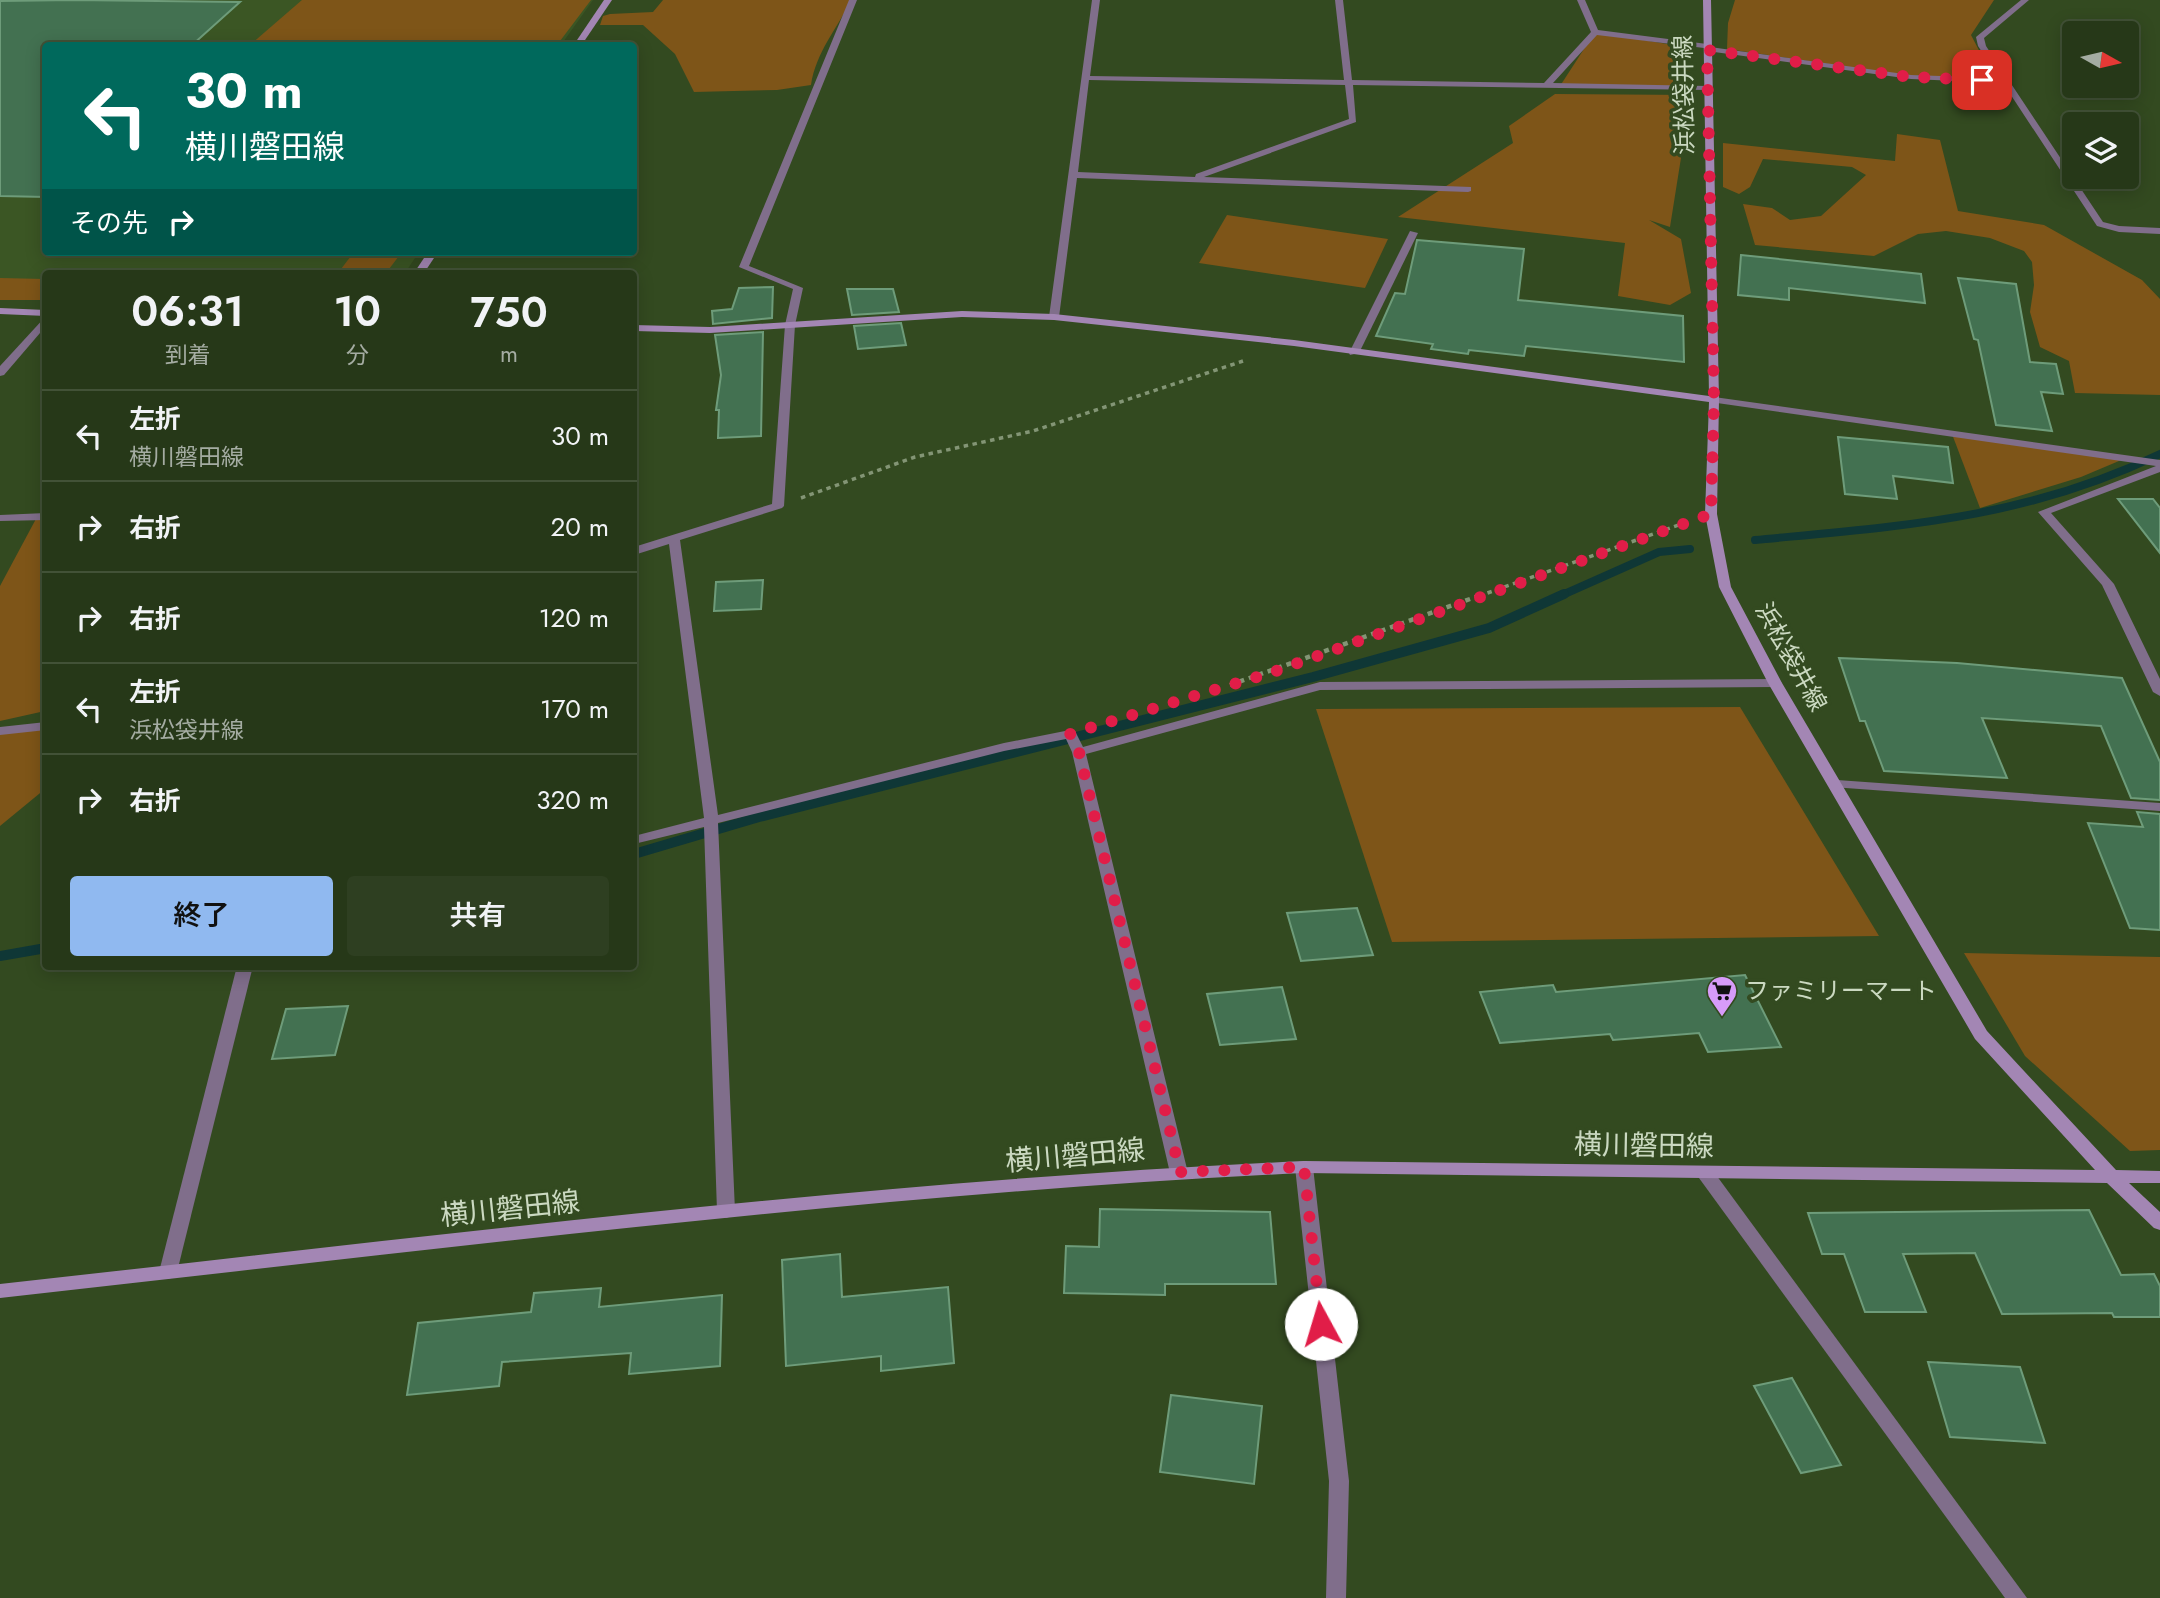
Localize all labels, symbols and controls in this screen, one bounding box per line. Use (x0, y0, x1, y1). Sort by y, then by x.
north arrow (2062, 21, 2138, 98)
map controls (2062, 21, 2139, 189)
street label: 浜松袋井線 (1665, 35, 1702, 155)
pin (1952, 50, 2012, 110)
text: 30 m (185, 56, 303, 126)
icon: arrive (1963, 61, 2001, 99)
icon: left (70, 70, 161, 161)
button: layers (2062, 112, 2139, 189)
text: 横川磐田線 (185, 124, 345, 170)
icon: right (162, 203, 200, 241)
text: その先 (70, 204, 148, 242)
text: 06:31 (131, 281, 244, 342)
text: 10 (333, 281, 381, 342)
text: 750 (470, 282, 548, 343)
text: m (500, 337, 518, 371)
text: 到着 (165, 338, 211, 372)
text: 分 (346, 338, 369, 372)
text: 左折 (129, 400, 181, 438)
icon: left (70, 417, 108, 455)
text: 30 m (551, 417, 609, 455)
text: 横川磐田線 (129, 440, 244, 474)
icon: right (70, 508, 108, 546)
text: 20 m (551, 508, 609, 546)
text: 右折 (129, 509, 181, 547)
street label: 浜松袋井線 (1747, 596, 1836, 718)
icon: right (70, 599, 108, 637)
text: 120 m (539, 599, 609, 637)
text: 右折 (129, 600, 181, 638)
text: 左折 (129, 673, 181, 711)
icon: left (70, 690, 108, 728)
text: 170 m (540, 690, 609, 728)
text: 浜松袋井線 (129, 713, 244, 747)
icon: right (70, 781, 108, 819)
text: 320 m (536, 781, 609, 819)
text: 右折 (129, 782, 181, 820)
button: 終了 (70, 876, 333, 956)
button: 共有 (347, 876, 609, 956)
place label: ファミリーマート (1745, 973, 1937, 1008)
supermarket icon: ファミリーマート (1705, 974, 1739, 1018)
street label: 横川磐田線 (1574, 1124, 1714, 1167)
street label: 横川磐田線 (1004, 1129, 1147, 1182)
street label: 横川磐田線 (438, 1181, 582, 1236)
position arrow (1284, 1287, 1358, 1361)

